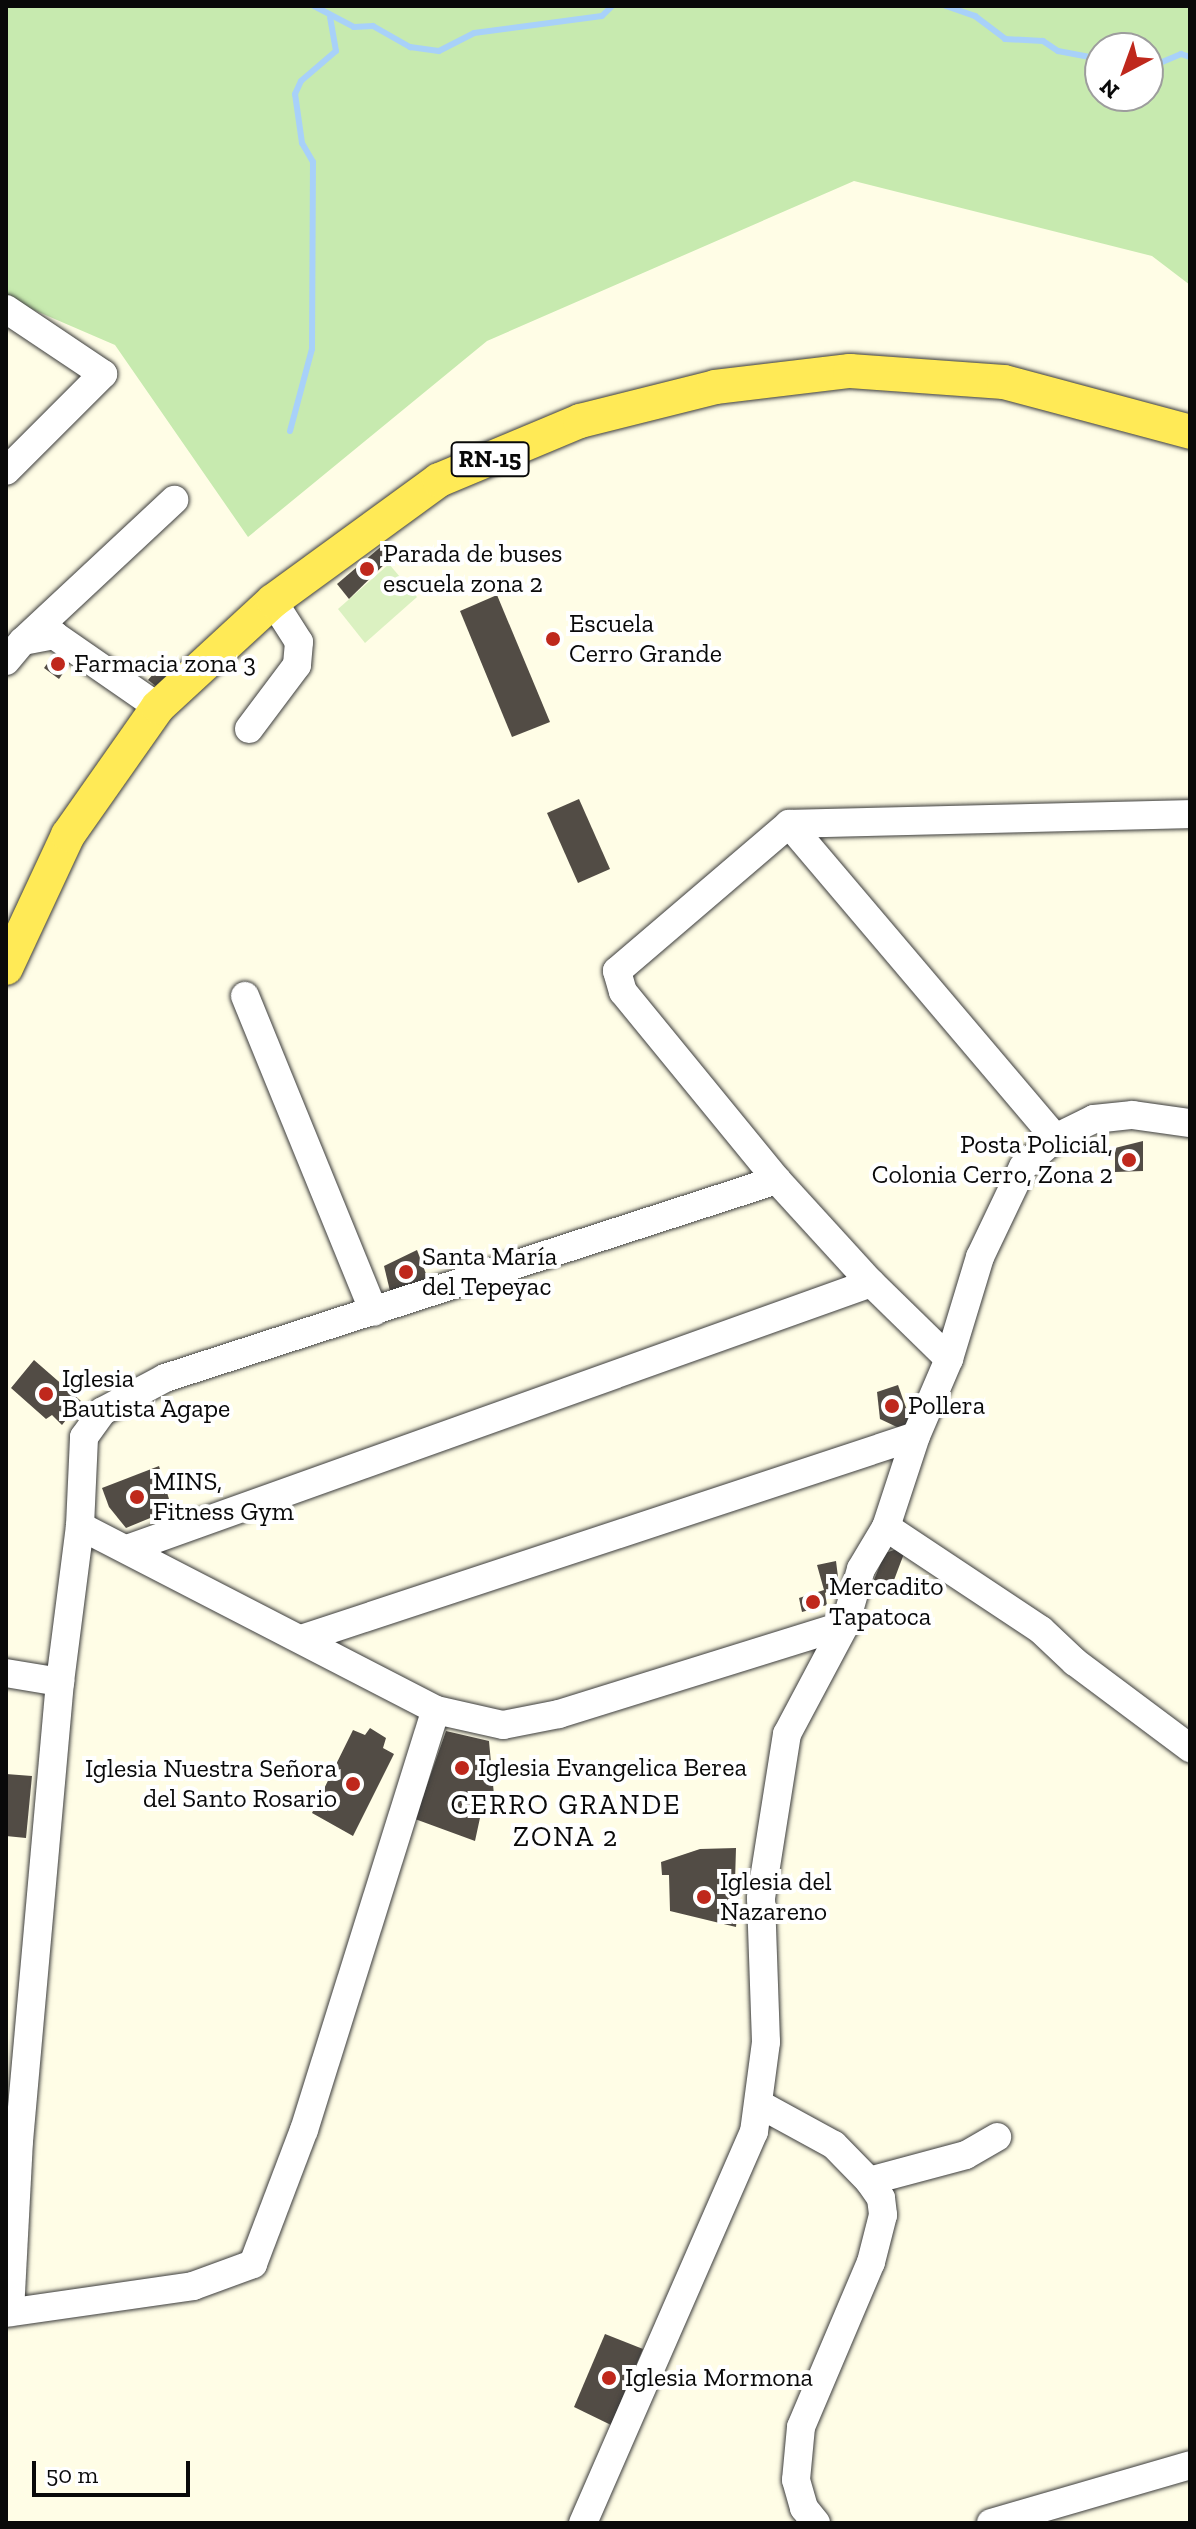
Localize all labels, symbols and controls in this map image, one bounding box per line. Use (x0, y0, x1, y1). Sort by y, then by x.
north arrow (1084, 32, 1164, 112)
text: N (1094, 73, 1124, 105)
road number: RN-15 (450, 439, 530, 479)
place label: Parada de buses escuela zona 2 (383, 538, 562, 600)
marker: Parada de buses escuela zona 2 (358, 560, 376, 578)
place label: Escuela Cerro Grande (569, 608, 722, 670)
marker: Escuela Cerro Grande (544, 630, 562, 648)
place label: Farmacia zona 3 (74, 648, 256, 680)
marker: Farmacia zona 3 (49, 655, 67, 673)
place label: Posta Policial, Colonia Cerro, Zona 2 (872, 1129, 1113, 1190)
marker: Posta Policial, Colonia Cerro, Zona 2 (1120, 1151, 1138, 1169)
place label: Santa María del Tepeyac (422, 1241, 557, 1302)
marker: Santa María del Tepeyac (397, 1263, 415, 1281)
place label: Iglesia Bautista Agape (62, 1363, 231, 1424)
marker: Iglesia Bautista Agape (37, 1385, 55, 1403)
place label: Pollera (908, 1390, 985, 1422)
marker: Pollera (883, 1397, 901, 1415)
place label: MINS, Fitness Gym (153, 1466, 294, 1528)
marker: MINS, Fitness Gym (128, 1488, 146, 1506)
place label: Mercadito Tapatoca (829, 1571, 944, 1632)
marker: Mercadito Tapatoca (804, 1593, 822, 1611)
place label: Iglesia Evangelica Berea (478, 1752, 747, 1784)
place label: Iglesia Nuestra Señora del Santo Rosario (85, 1753, 337, 1814)
marker: Iglesia Evangelica Berea (453, 1759, 471, 1777)
marker: Iglesia Nuestra Señora del Santo Rosario (344, 1775, 362, 1793)
district label: CERRO GRANDE ZONA 2 (451, 1788, 681, 1854)
place label: Iglesia del Nazareno (720, 1866, 832, 1928)
marker: Iglesia del Nazareno (695, 1888, 713, 1906)
place label: Iglesia Mormona (625, 2362, 813, 2394)
marker: Iglesia Mormona (600, 2369, 618, 2387)
scale bar (36, 2445, 194, 2495)
text: 50 m (46, 2460, 98, 2489)

